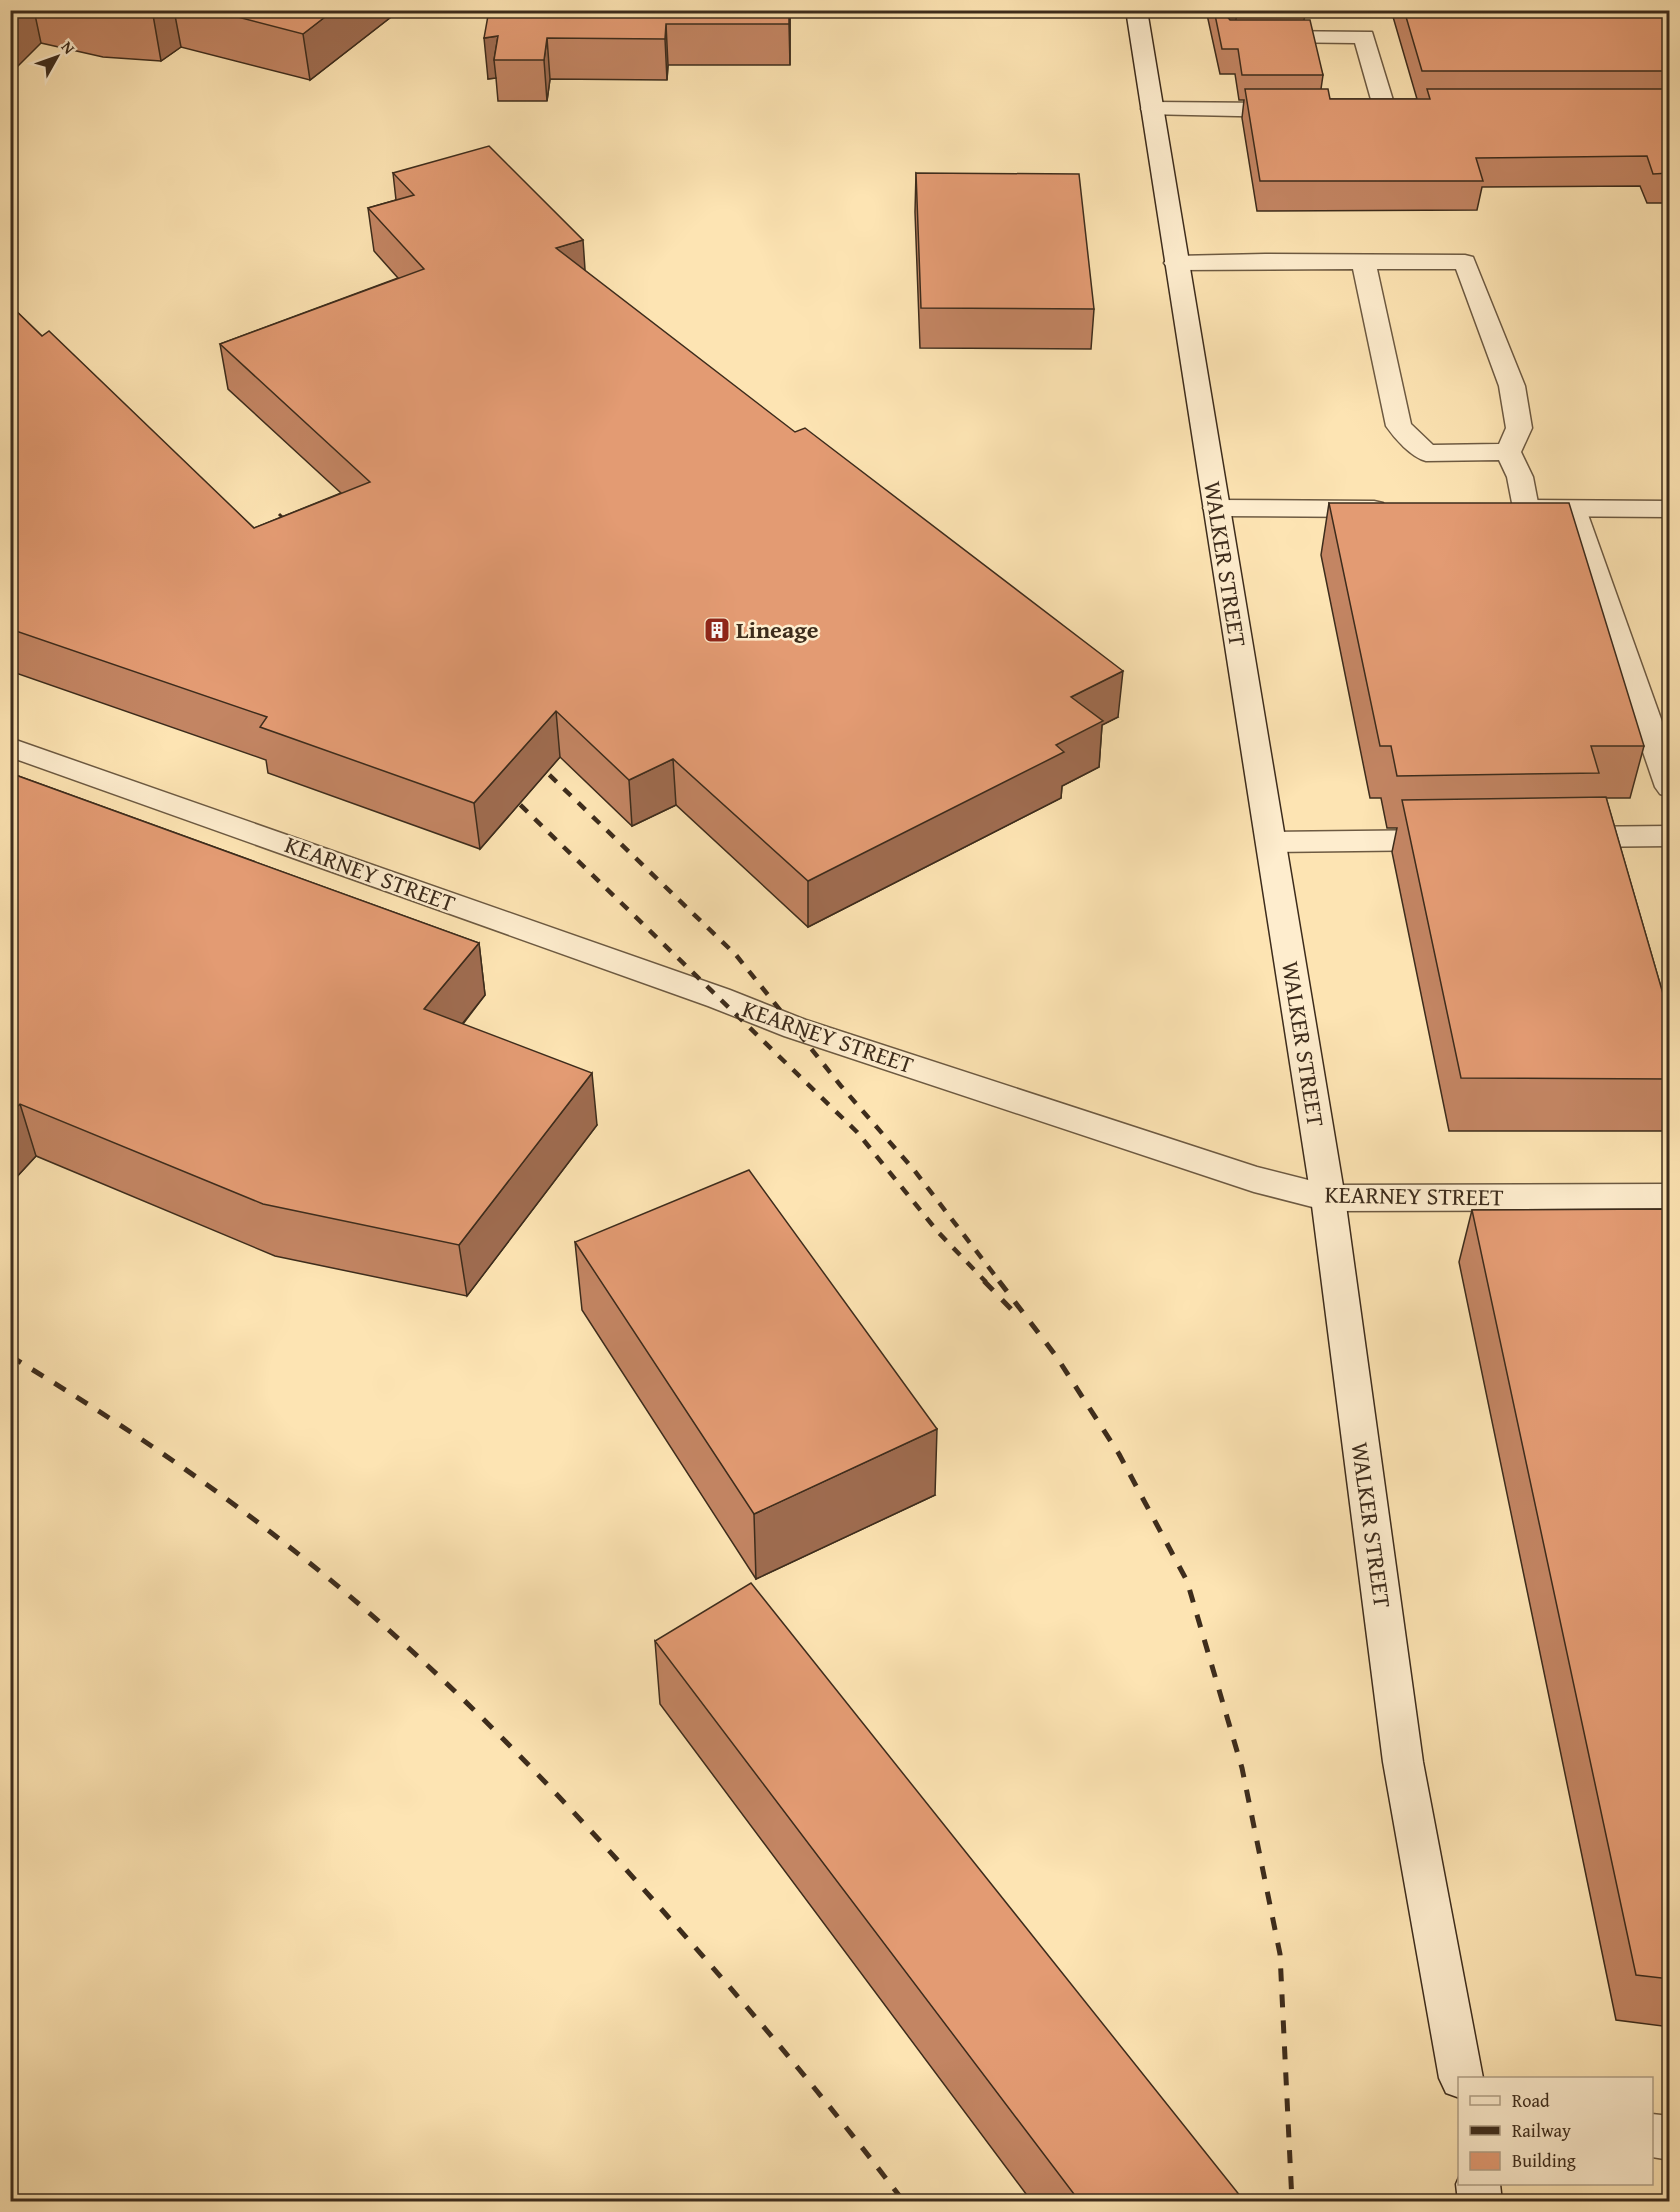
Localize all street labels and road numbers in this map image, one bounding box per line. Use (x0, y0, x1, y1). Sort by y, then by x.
street label: WALKER STREET (1195, 479, 1256, 649)
street label: KEARNEY STREET (280, 826, 460, 921)
street label: WALKER STREET (1273, 959, 1334, 1129)
street label: KEARNEY STREET (738, 991, 918, 1082)
street label: KEARNEY STREET (1324, 1176, 1504, 1215)
street label: WALKER STREET (1343, 1440, 1400, 1610)

